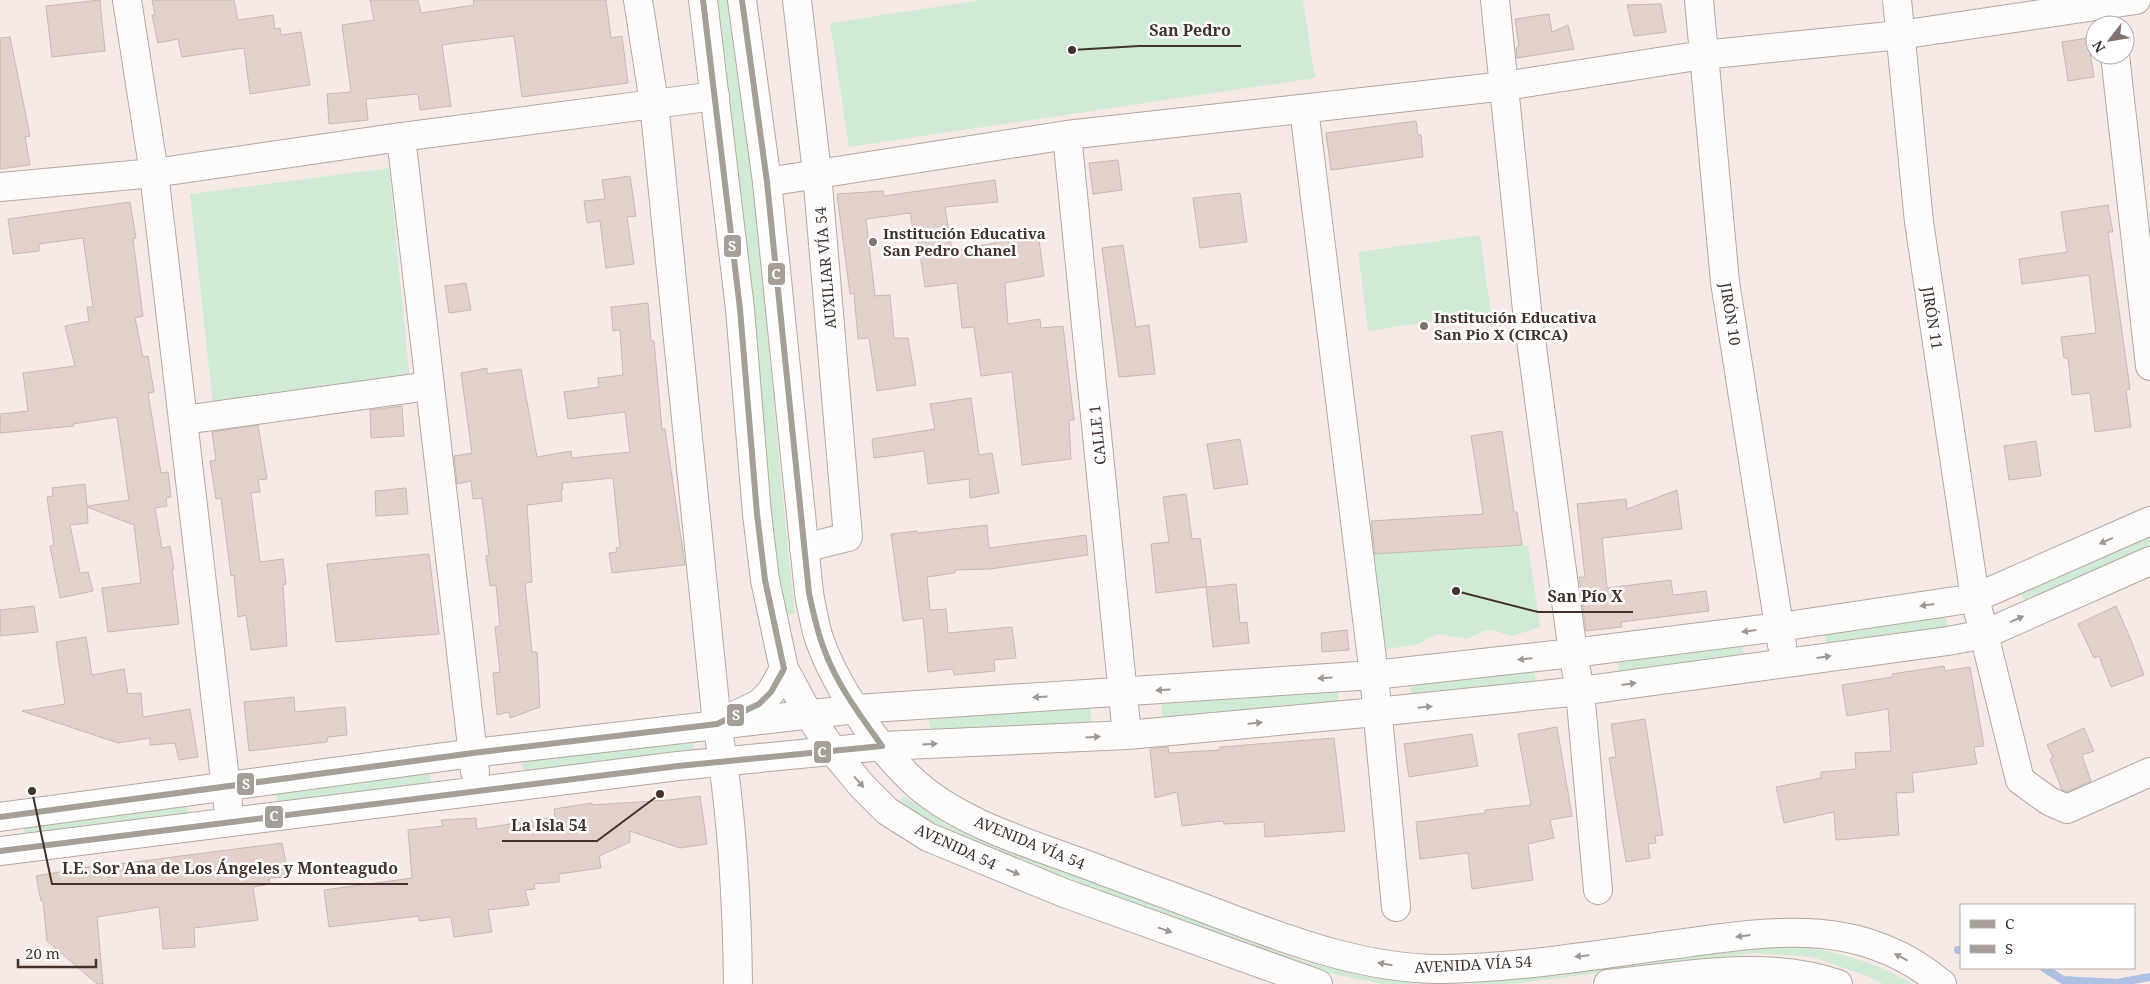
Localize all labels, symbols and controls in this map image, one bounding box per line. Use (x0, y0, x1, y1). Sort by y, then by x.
callout: San Pedro (1139, 15, 1241, 46)
north arrow (2085, 15, 2135, 65)
text: San Pedro (1149, 19, 1231, 41)
text: N (2087, 37, 2109, 57)
street label: AUXILIAR VÍA 54 (810, 206, 840, 330)
place label: Institución Educativa San Pedro Chanel (883, 223, 1046, 260)
line badge: S (723, 234, 742, 258)
text: S (728, 236, 736, 255)
marker: Institución Educativa San Pedro Chanel (867, 236, 879, 248)
line badge: C (767, 262, 786, 286)
text: C (771, 264, 781, 283)
street label: JIRÓN 10 (1716, 280, 1746, 347)
street label: JIRÓN 11 (1918, 284, 1948, 351)
place label: Institución Educativa San Pio X (CIRCA) (1434, 307, 1597, 344)
marker: Institución Educativa San Pio X (CIRCA) (1418, 320, 1430, 332)
street label: CALLE 1 (1084, 404, 1110, 466)
one-way arrow (2099, 537, 2113, 545)
callout: San Pío X (1538, 581, 1633, 612)
text: San Pío X (1547, 585, 1623, 607)
one-way arrow (1919, 601, 1935, 609)
one-way arrow (2010, 615, 2024, 623)
one-way arrow (1741, 627, 1757, 635)
one-way arrow (1817, 653, 1833, 661)
one-way arrow (1517, 655, 1533, 663)
one-way arrow (1317, 675, 1333, 683)
one-way arrow (1621, 680, 1637, 688)
one-way arrow (1155, 686, 1171, 694)
one-way arrow (1032, 694, 1048, 702)
line badge: S (726, 703, 745, 727)
one-way arrow (1417, 703, 1433, 711)
text: S (732, 705, 740, 724)
one-way arrow (1247, 719, 1263, 727)
one-way arrow (1085, 732, 1101, 740)
line badge: C (813, 740, 832, 764)
one-way arrow (923, 740, 939, 748)
text: C (817, 742, 827, 761)
line badge: S (236, 772, 255, 796)
text: S (242, 774, 250, 793)
one-way arrow (853, 776, 865, 788)
line badge: C (264, 805, 284, 829)
text: C (269, 806, 279, 825)
callout: La Isla 54 (502, 810, 597, 841)
street label: AVENIDA VÍA 54 (972, 811, 1089, 874)
text: La Isla 54 (511, 814, 587, 836)
street label: AVENIDA 54 (912, 818, 1000, 874)
callout: I.E. Sor Ana de Los Ángeles y Monteagudo (52, 853, 408, 884)
text: I.E. Sor Ana de Los Ángeles y Monteagudo (62, 857, 398, 879)
one-way arrow (1005, 869, 1020, 877)
legend (1960, 904, 2135, 969)
text: C (2005, 913, 2014, 933)
one-way arrow (1157, 927, 1172, 934)
one-way arrow (1734, 932, 1750, 940)
scale bar (18, 936, 95, 968)
text: S (2005, 938, 2013, 958)
text: 20 m (25, 943, 60, 963)
street label: AVENIDA VÍA 54 (1414, 951, 1533, 977)
one-way arrow (1573, 952, 1589, 960)
one-way arrow (1894, 953, 1908, 962)
one-way arrow (1376, 960, 1392, 968)

